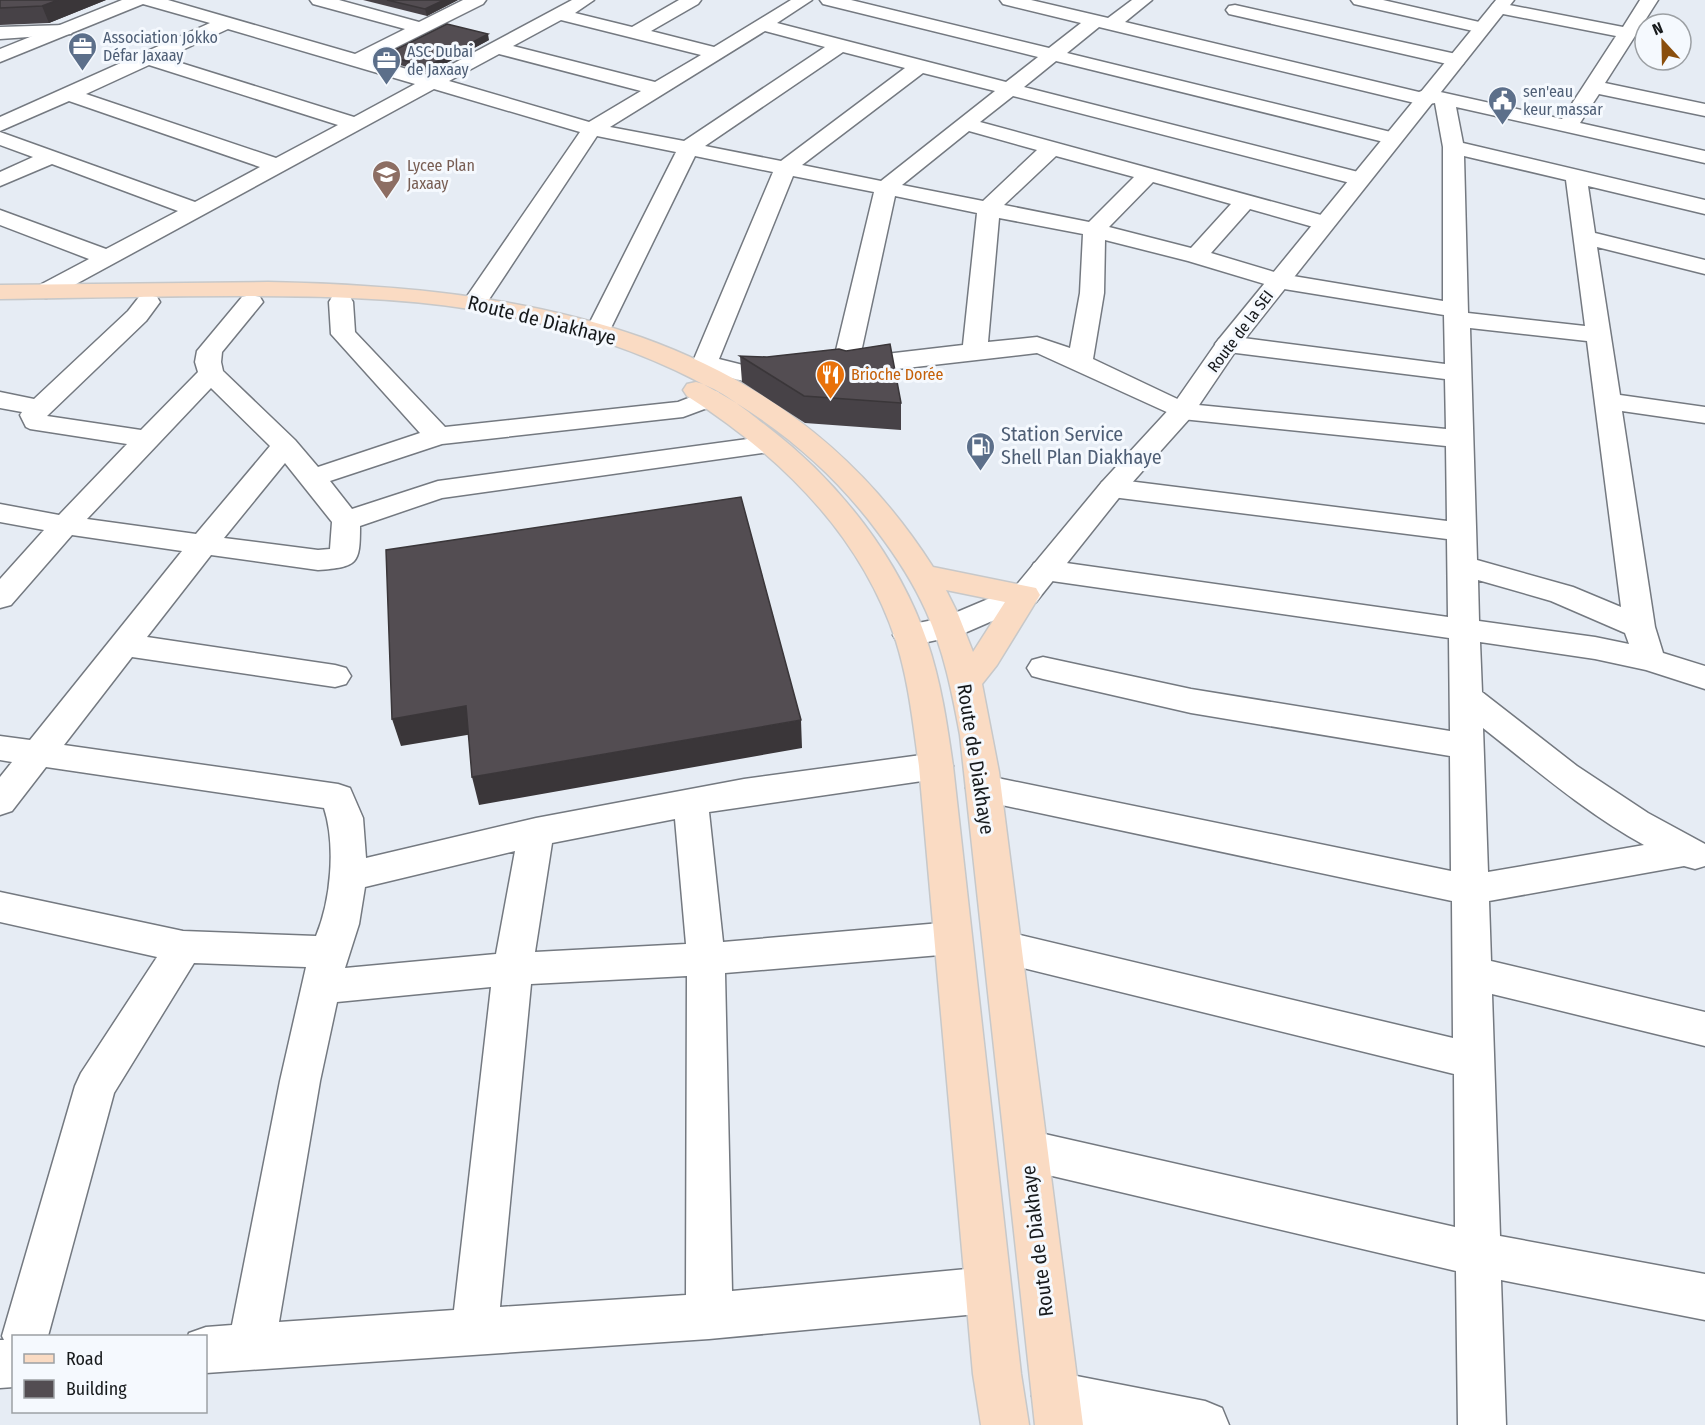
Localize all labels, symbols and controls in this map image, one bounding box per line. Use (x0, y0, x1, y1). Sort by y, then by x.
north arrow (1633, 12, 1693, 72)
text: N (1650, 18, 1666, 39)
place label: Association Jokko Défar Jaxaay (103, 28, 218, 65)
office icon: Association Jokko Défar Jaxaay (66, 30, 98, 72)
place label: ASC Dubai de Jaxaay (407, 42, 473, 79)
office icon: ASC Dubai de Jaxaay (370, 44, 402, 86)
place label: sen'eau keur massar (1523, 82, 1603, 119)
public building icon: sen'eau keur massar (1486, 84, 1518, 126)
place label: Lycee Plan Jaxaay (407, 156, 475, 193)
school or university icon: Lycee Plan Jaxaay (370, 158, 402, 200)
street label: Route de la SEI (1203, 287, 1277, 376)
street label: Route de Diakhaye (465, 290, 619, 350)
restaurant icon: Brioche Dorée (814, 358, 846, 400)
place label: Brioche Dorée (851, 365, 943, 384)
place label: Station Service Shell Plan Diakhaye (1001, 422, 1162, 469)
fuel station icon: Station Service Shell Plan Diakhaye (964, 430, 996, 472)
street label: Route de Diakhaye (952, 682, 1000, 836)
street label: Route de Diakhaye (1016, 1164, 1058, 1318)
legend (12, 1335, 207, 1413)
text: Road (66, 1348, 103, 1370)
text: Building (66, 1378, 127, 1400)

